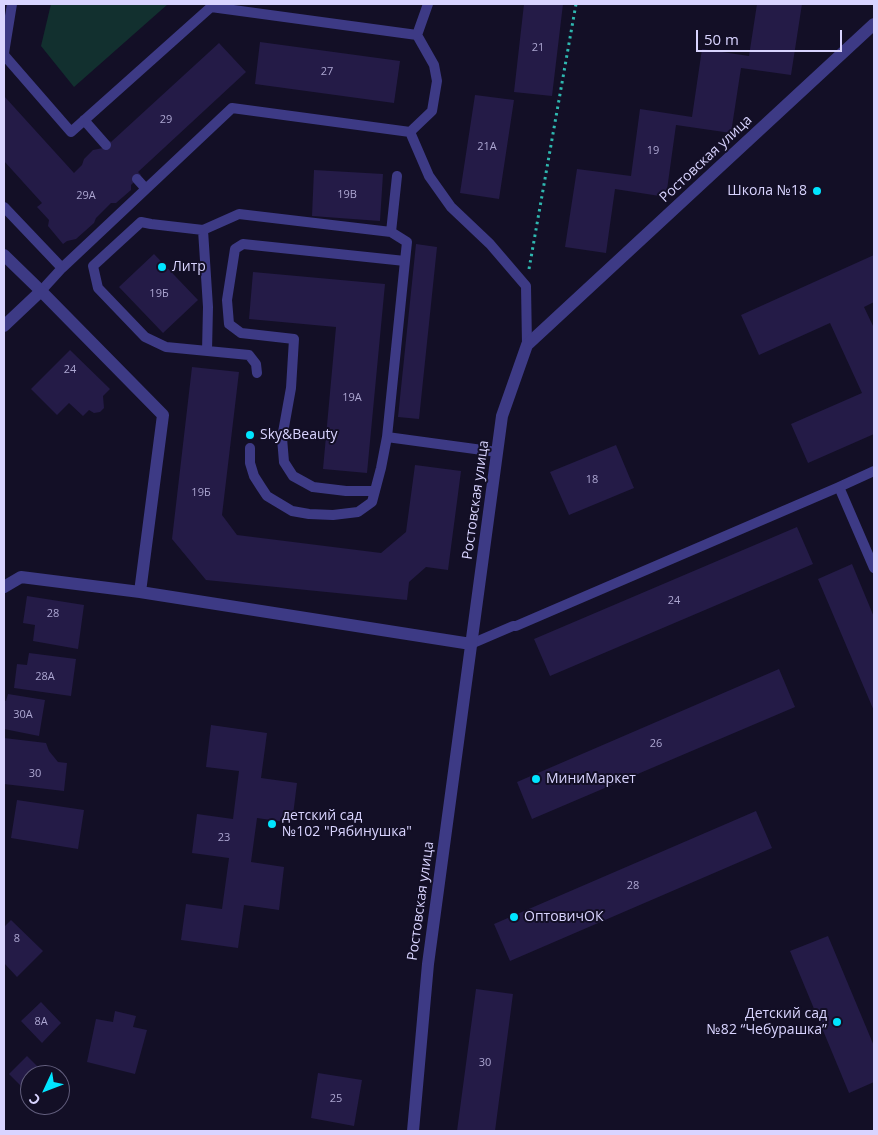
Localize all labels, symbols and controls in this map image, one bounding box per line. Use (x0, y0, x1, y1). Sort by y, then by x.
scale bar (698, 20, 844, 52)
text: 50 m (704, 29, 739, 49)
house number: 21 (532, 41, 544, 55)
house number: 27 (321, 65, 333, 79)
street label: Ростовская улица (656, 112, 756, 206)
house number: 29 (160, 113, 172, 127)
house number: 21А (477, 140, 497, 154)
house number: 19 (647, 144, 659, 158)
place label: Школа №18 (727, 183, 807, 199)
marker: Школа №18 (811, 185, 823, 197)
house number: 19В (337, 188, 357, 202)
house number: 29А (76, 189, 96, 203)
place label: Литр (172, 259, 206, 275)
marker: Литр (156, 261, 168, 273)
house number: 19Б (149, 287, 169, 301)
house number: 24 (64, 363, 76, 377)
house number: 19А (342, 391, 362, 405)
place label: Sky&Beauty (260, 427, 338, 443)
marker: Sky&Beauty (244, 429, 256, 441)
street label: Ростовская улица (459, 439, 493, 561)
house number: 18 (586, 473, 598, 487)
house number: 19Б (191, 486, 211, 500)
house number: 24 (668, 594, 680, 608)
house number: 28 (47, 607, 59, 621)
house number: 28А (35, 670, 55, 684)
house number: 30А (13, 708, 33, 722)
house number: 26 (650, 737, 662, 751)
house number: 30 (29, 767, 41, 781)
place label: МиниМаркет (546, 771, 636, 787)
marker: МиниМаркет (530, 773, 542, 785)
place label: детский сад №102 "Рябинушка" (282, 808, 412, 840)
marker: детский сад №102 "Рябинушка" (266, 818, 278, 830)
house number: 23 (218, 831, 230, 845)
street label: Ростовская улица (404, 840, 438, 962)
house number: 28 (627, 879, 639, 893)
place label: ОптовичОК (524, 909, 603, 925)
marker: ОптовичОК (508, 911, 520, 923)
house number: 8 (14, 932, 20, 946)
place label: Детский сад №82 “Чебурашка” (707, 1006, 827, 1038)
house number: 8А (34, 1015, 48, 1029)
marker: Детский сад №82 “Чебурашка” (831, 1016, 843, 1028)
house number: 30 (479, 1056, 491, 1070)
north arrow (20, 1065, 70, 1115)
text: С (24, 1090, 44, 1110)
house number: 25 (330, 1092, 342, 1106)

